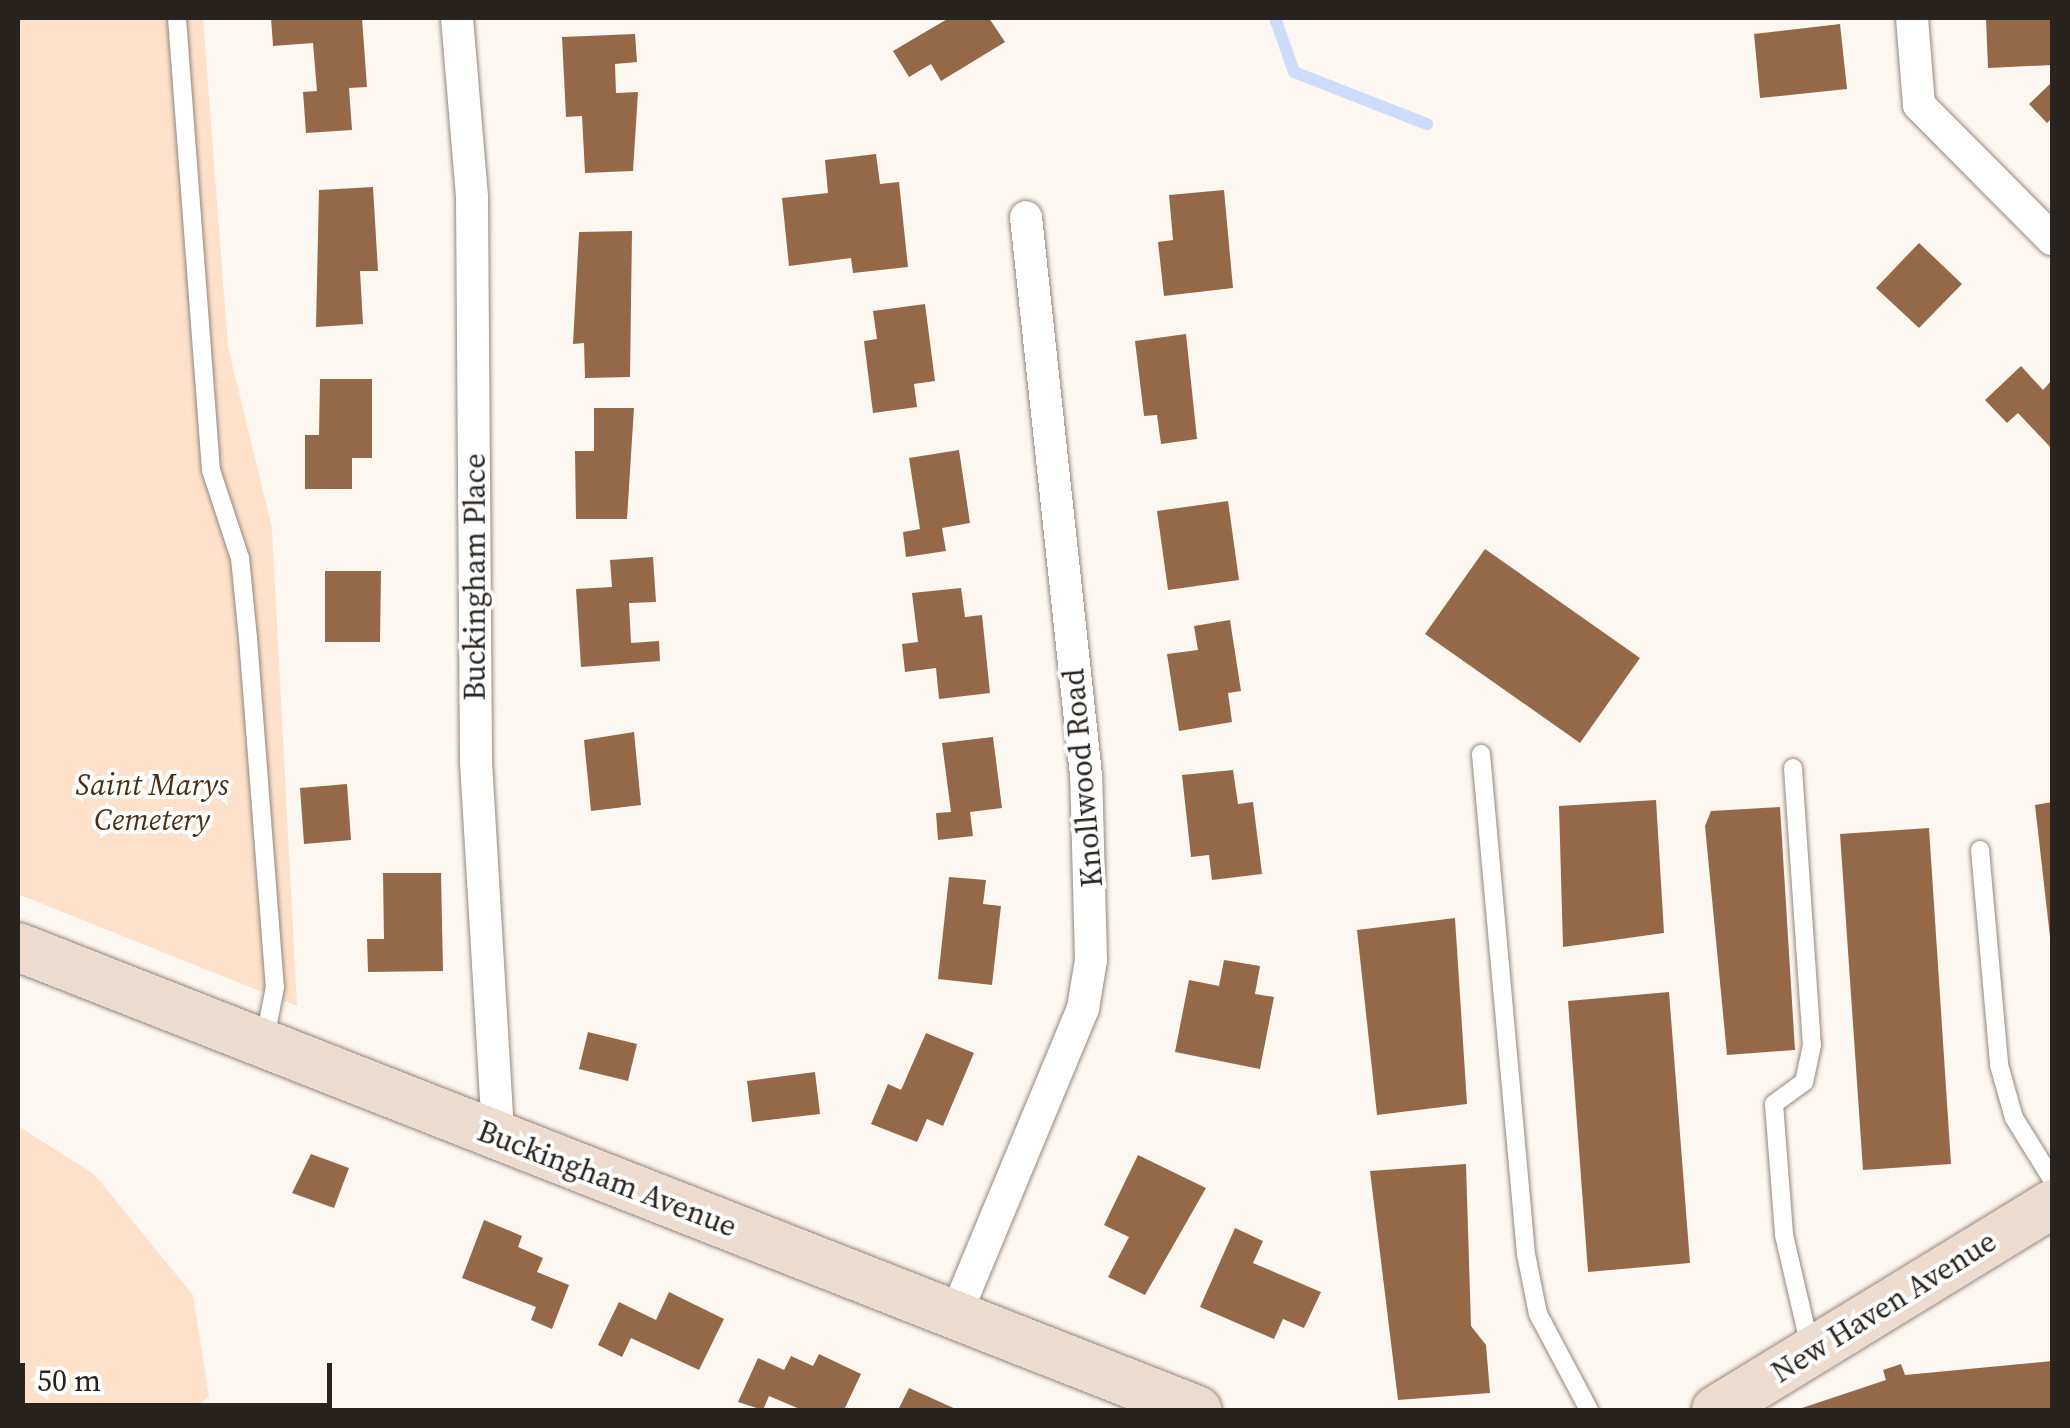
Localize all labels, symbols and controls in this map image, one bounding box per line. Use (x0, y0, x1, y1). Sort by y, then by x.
street label: Buckingham Place (457, 453, 493, 701)
street label: Knollwood Road (1056, 667, 1110, 889)
park label: Saint Marys Cemetery (75, 767, 229, 838)
street label: Buckingham Avenue (473, 1113, 741, 1245)
street label: New Haven Avenue (1765, 1223, 2003, 1391)
scale bar (25, 1343, 338, 1405)
text: 50 m (37, 1360, 101, 1401)

